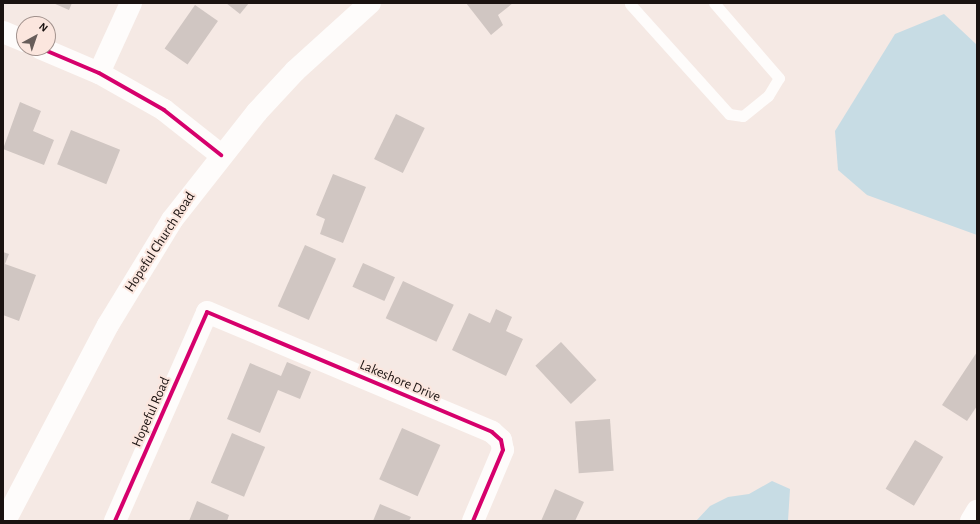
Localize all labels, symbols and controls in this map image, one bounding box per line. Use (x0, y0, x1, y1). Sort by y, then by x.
north arrow (16, 16, 56, 56)
text: N (37, 21, 50, 34)
street label: Hopeful Church Road (121, 189, 199, 295)
street label: Lakeshore Drive (357, 356, 443, 406)
street label: Hopeful Road (128, 374, 174, 450)

